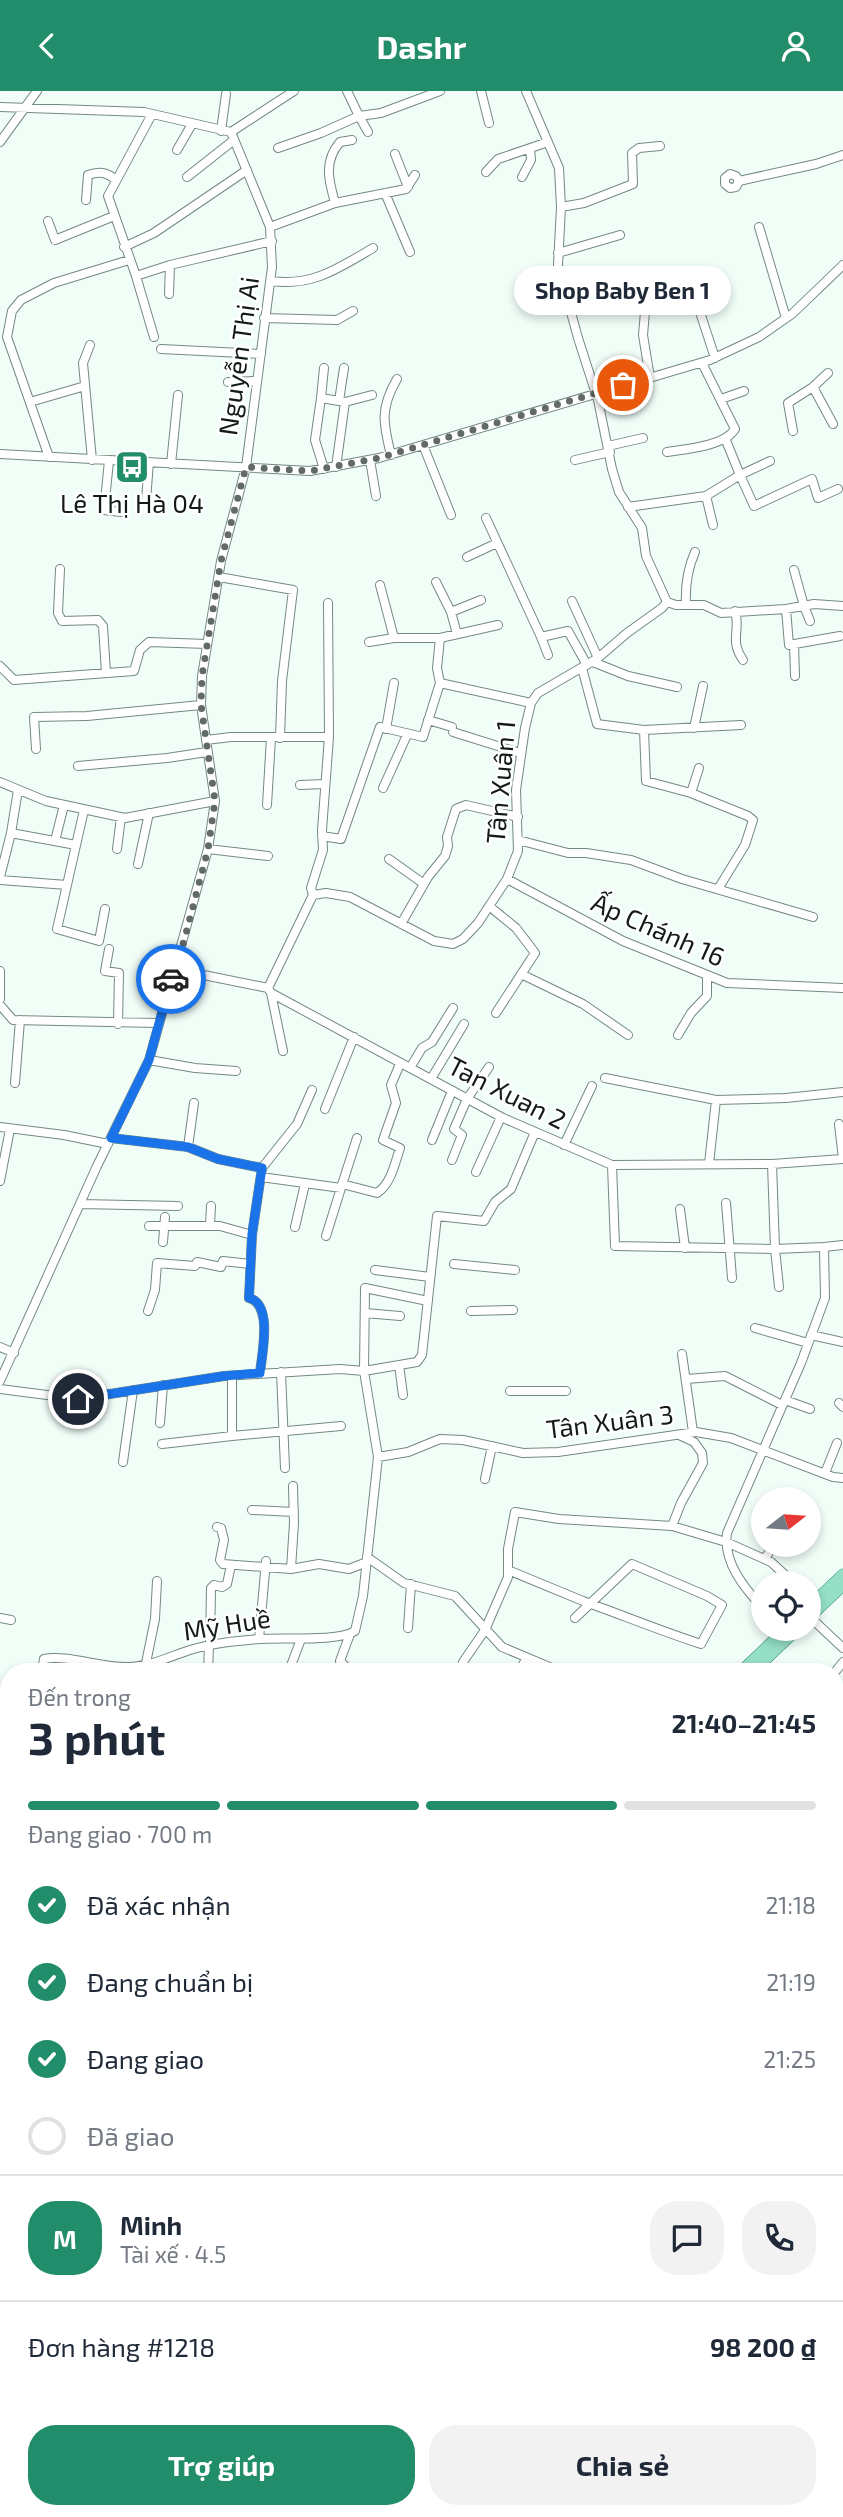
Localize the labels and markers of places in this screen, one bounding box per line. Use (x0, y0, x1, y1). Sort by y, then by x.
callout: Shop Baby Ben 1 (514, 266, 732, 315)
pin (593, 355, 653, 415)
bus stop icon: Lê Thị Hà 04 (113, 448, 151, 486)
place label: Lê Thị Hà 04 (60, 487, 204, 518)
pin (48, 1369, 108, 1429)

